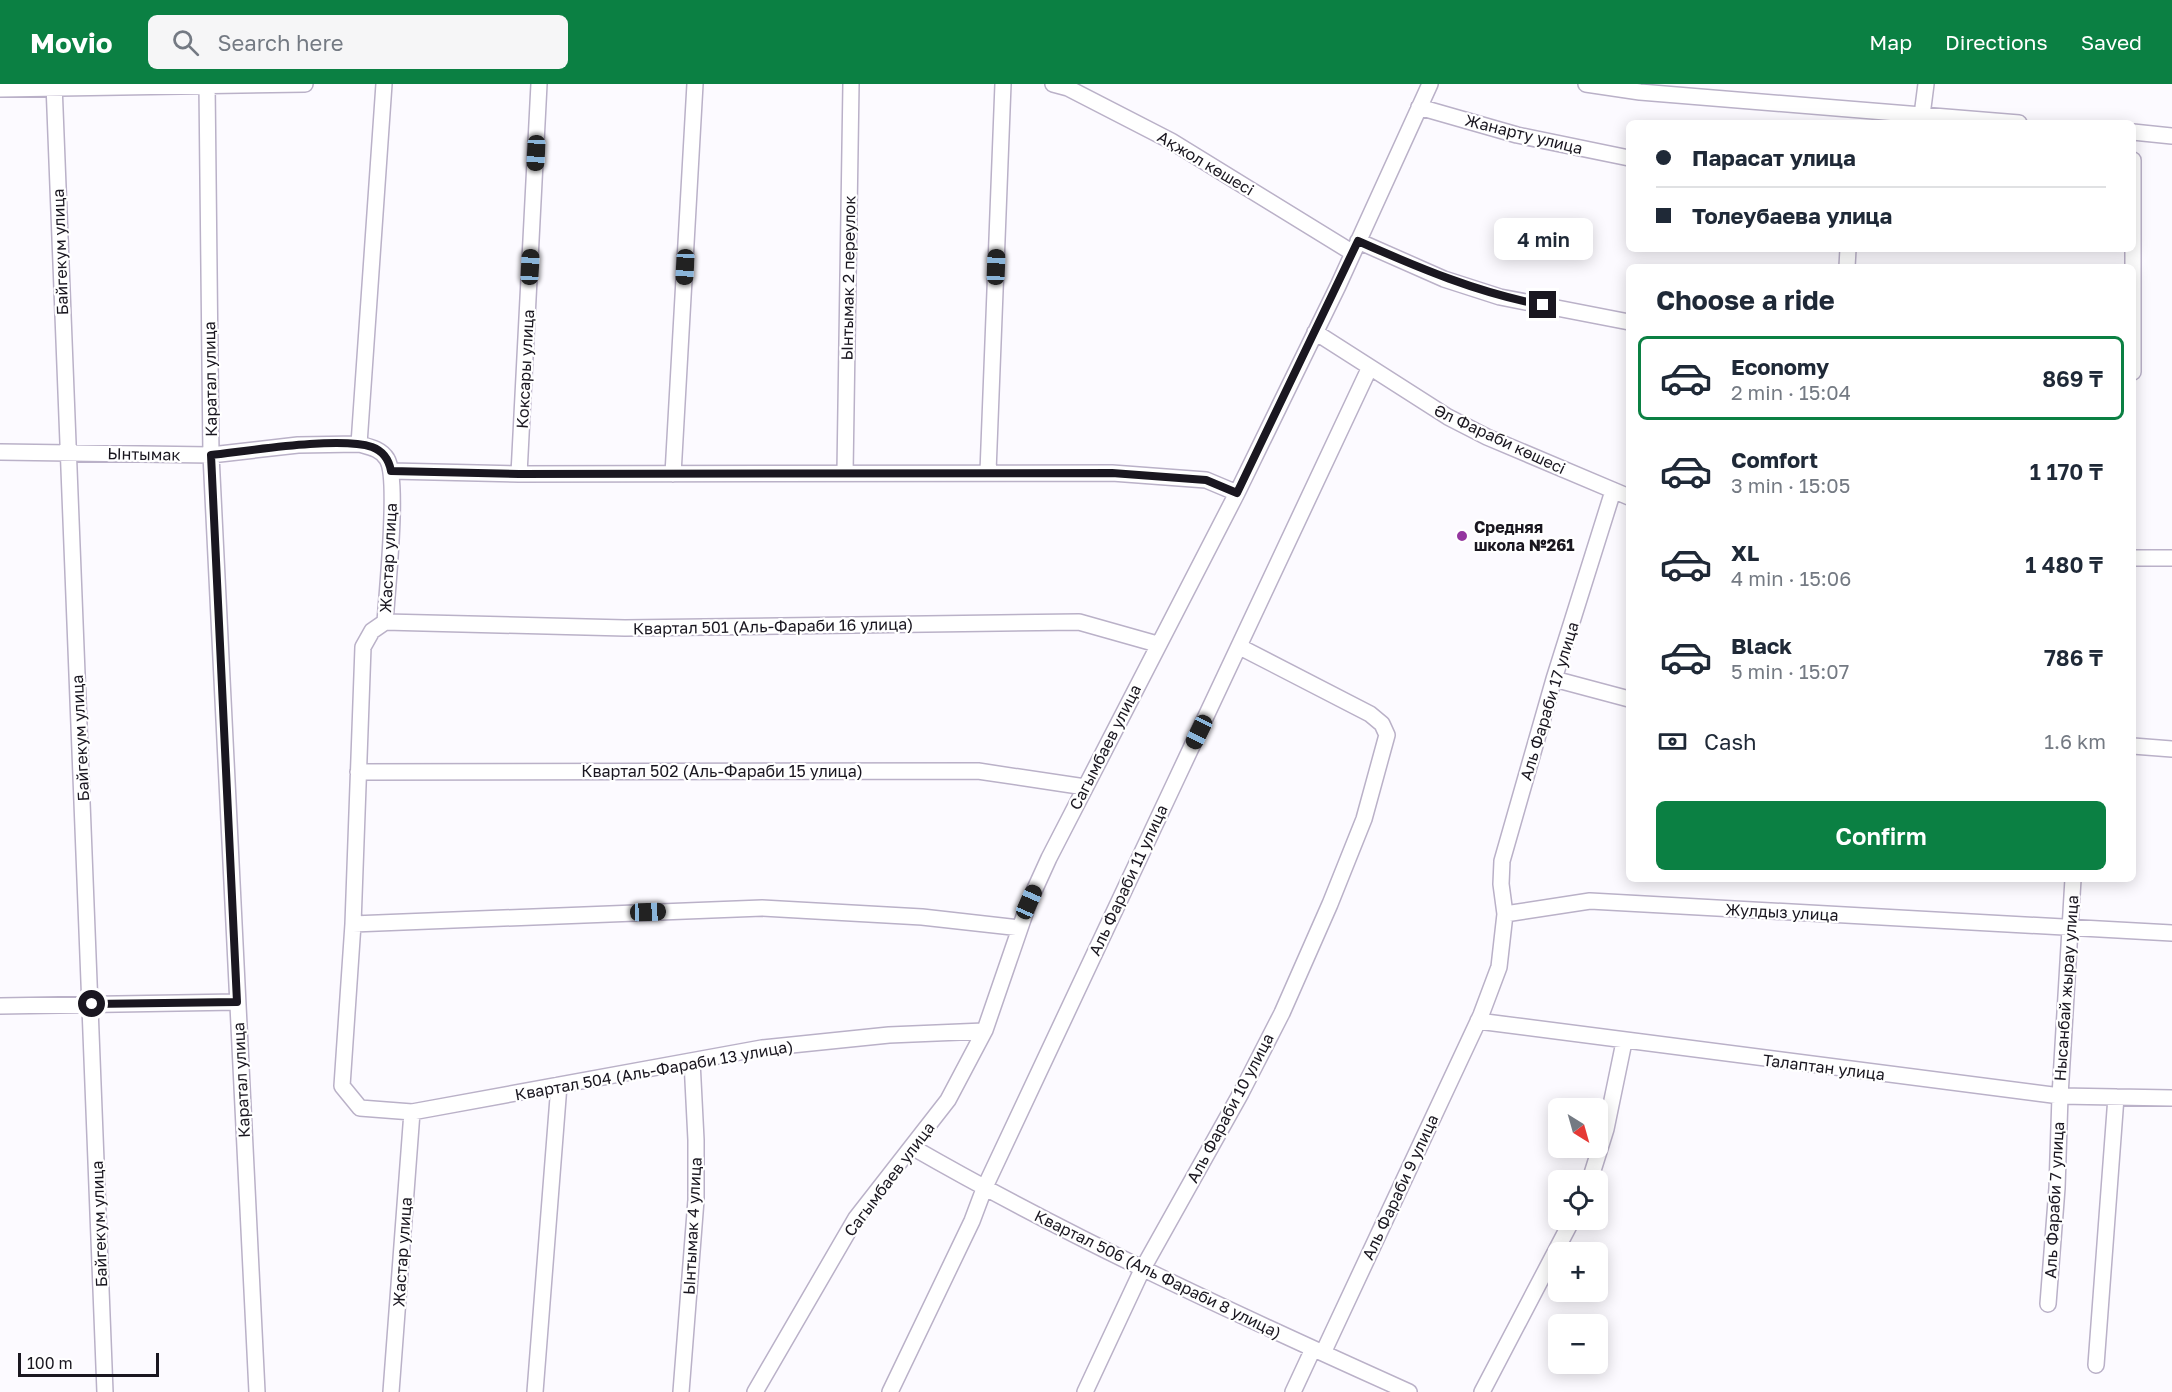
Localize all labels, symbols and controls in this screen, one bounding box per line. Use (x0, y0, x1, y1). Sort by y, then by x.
search box (148, 15, 568, 69)
text: Movio (30, 26, 112, 59)
icon: search (169, 26, 202, 59)
text: Search here (217, 29, 344, 56)
text: Map (1869, 29, 1912, 55)
text: Directions (1945, 29, 2048, 55)
text: Saved (2081, 29, 2142, 55)
street label: Жанарту улица (1463, 110, 1585, 158)
street label: Ақжол көшесі (1154, 126, 1258, 200)
car (526, 135, 546, 171)
text: Парасат улица (1692, 144, 1856, 171)
street label: Байгекум улица (48, 188, 72, 316)
street label: Ынтымак 2 переулок (837, 195, 859, 361)
text: Толеубаева улица (1692, 202, 1892, 229)
callout: 4 min (1494, 218, 1592, 260)
text: 4 min (1517, 227, 1570, 251)
car (520, 249, 540, 285)
car (675, 249, 695, 285)
car (986, 249, 1006, 285)
text: Choose a ride (1656, 284, 1835, 316)
route end (1529, 291, 1556, 318)
street label: Коксары улица (512, 309, 538, 429)
street label: Каратал улица (199, 321, 221, 437)
icon: car (1659, 351, 1713, 405)
text: Economy (1731, 353, 1829, 380)
text: 869 ₸ (2042, 365, 2103, 392)
text: 2 min · 15:04 (1731, 380, 1851, 404)
street label: Әл Фараби көшесі (1431, 400, 1569, 478)
street label: Ынтымак (107, 443, 181, 465)
icon: car (1659, 444, 1713, 498)
text: Comfort (1731, 446, 1818, 473)
text: 1 170 ₸ (2030, 458, 2103, 485)
text: 3 min · 15:05 (1731, 473, 1850, 497)
street label: Жастар улица (375, 502, 401, 614)
place label: Средняя школа №261 (1474, 517, 1575, 555)
marker: Средняя школа №261 (1455, 529, 1469, 543)
icon: car (1659, 537, 1713, 591)
text: XL (1731, 539, 1759, 566)
text: 1 480 ₸ (2025, 551, 2103, 578)
text: 4 min · 15:06 (1731, 566, 1851, 590)
street label: Квартал 501 (Аль-Фараби 16 улица) (633, 614, 913, 638)
street label: Аль Фараби 17 улица (1515, 619, 1583, 783)
icon: car (1659, 630, 1713, 684)
text: Black (1731, 632, 1792, 659)
text: 786 ₸ (2044, 644, 2103, 671)
text: 5 min · 15:07 (1731, 659, 1849, 683)
street label: Байгекум улица (67, 674, 93, 802)
street label: Сагымбаев улица (1065, 681, 1145, 813)
car (1183, 712, 1215, 752)
icon: cash (1656, 725, 1689, 758)
text: Cash (1704, 728, 1757, 755)
text: 1.6 km (2044, 729, 2106, 753)
street label: Квартал 502 (Аль-Фараби 15 улица) (581, 761, 863, 781)
street label: Аль Фараби 11 улица (1084, 801, 1172, 959)
button: Confirm (1656, 801, 2106, 870)
car (1013, 882, 1045, 922)
street label: Нысанбай жырау улица (2050, 894, 2082, 1082)
street label: Жулдыз улица (1725, 899, 1839, 925)
car (630, 902, 666, 922)
route start (78, 990, 105, 1017)
street label: Каратал улица (228, 1022, 254, 1138)
street label: Аль Фараби 10 улица (1182, 1030, 1278, 1186)
street label: Квартал 504 (Аль-Фараби 13 улица) (513, 1036, 795, 1104)
street label: Талаптан улица (1762, 1050, 1886, 1084)
north arrow (1548, 1098, 1608, 1158)
map controls (1548, 1098, 1608, 1374)
street label: Аль Фараби 9 улица (1357, 1111, 1443, 1263)
street label: Сагымбаев улица (839, 1118, 939, 1240)
street label: Аль Фараби 7 улица (2040, 1121, 2068, 1279)
street label: Ынтымак 4 улица (678, 1157, 706, 1295)
street label: Байгекум улица (87, 1160, 111, 1288)
button: locate (1548, 1170, 1608, 1230)
street label: Жастар улица (388, 1196, 416, 1308)
street label: Квартал 506 (Аль Фараби 8 улица) (1031, 1205, 1285, 1343)
button: + (1548, 1242, 1608, 1302)
button: − (1548, 1314, 1608, 1374)
scale bar (18, 1350, 159, 1378)
text: 100 m (27, 1353, 73, 1373)

